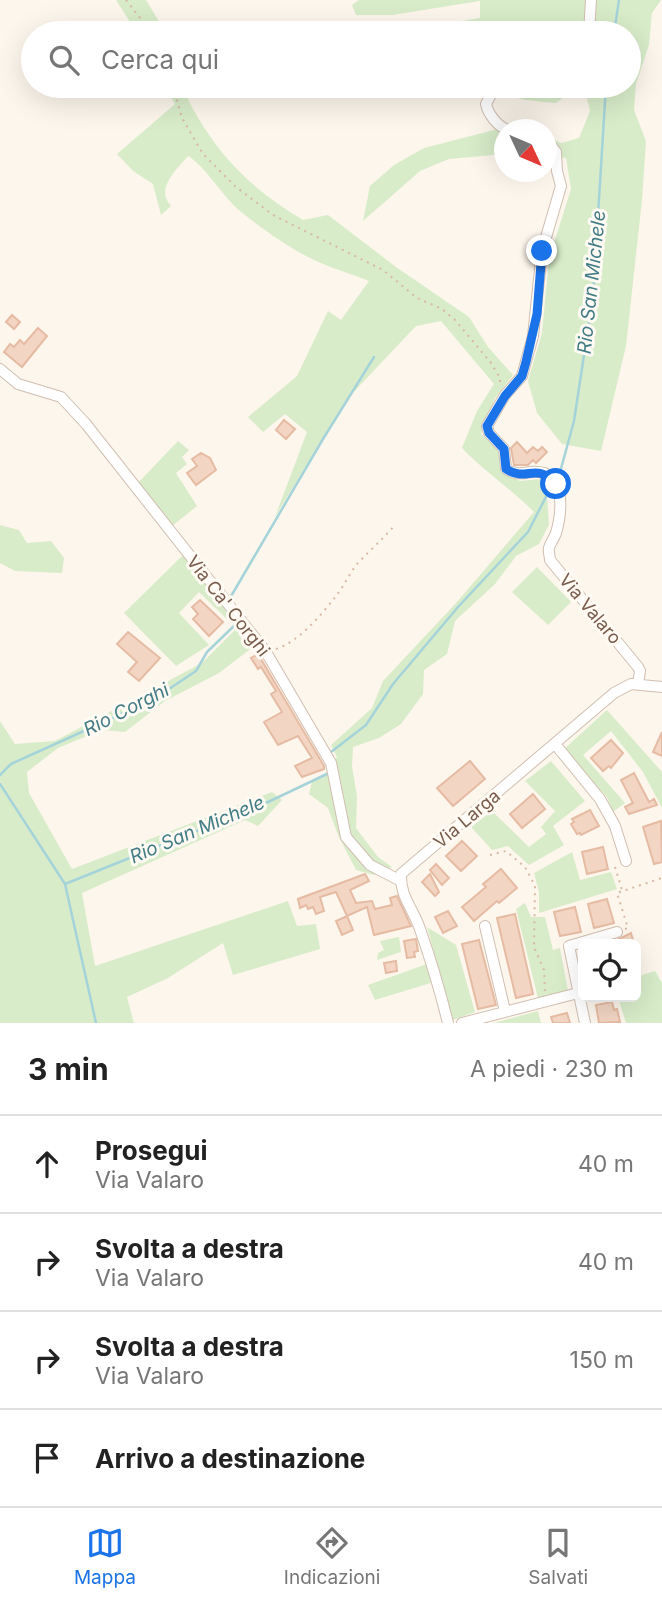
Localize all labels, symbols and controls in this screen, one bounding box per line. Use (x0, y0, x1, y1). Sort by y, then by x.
search box (21, 21, 641, 98)
icon: search (45, 41, 83, 79)
text: Cerca qui (101, 44, 219, 75)
north arrow (494, 119, 557, 182)
water label: Rio San Michele (573, 209, 610, 355)
route end (526, 235, 557, 266)
route start (540, 468, 571, 499)
street label: Via Ca' Corghi (183, 551, 274, 660)
street label: Via Valaro (555, 569, 626, 648)
water label: Rio Corghi (79, 678, 173, 741)
street label: Via Larga (429, 785, 504, 852)
water label: Rio San Michele (126, 791, 268, 868)
map controls (578, 939, 641, 1002)
button: locate (578, 939, 641, 1002)
text: 3 min (28, 1051, 109, 1087)
text: A piedi · 230 m (470, 1055, 634, 1083)
text: Prosegui (95, 1135, 207, 1166)
icon: ahead (28, 1145, 66, 1183)
text: 40 m (578, 1150, 634, 1178)
text: Via Valaro (95, 1166, 204, 1194)
text: Svolta a destra (95, 1233, 284, 1264)
icon: right (28, 1243, 66, 1281)
text: 40 m (578, 1248, 634, 1276)
text: Via Valaro (95, 1264, 204, 1292)
text: Svolta a destra (95, 1331, 284, 1362)
icon: right (28, 1341, 66, 1379)
text: 150 m (570, 1346, 634, 1374)
text: Via Valaro (95, 1362, 204, 1390)
icon: arrive (28, 1439, 66, 1477)
text: Arrivo a destinazione (95, 1443, 365, 1474)
tab: Mappa (74, 1524, 136, 1589)
tab: Indicazioni (284, 1524, 380, 1589)
tab: Salvati (528, 1524, 588, 1589)

